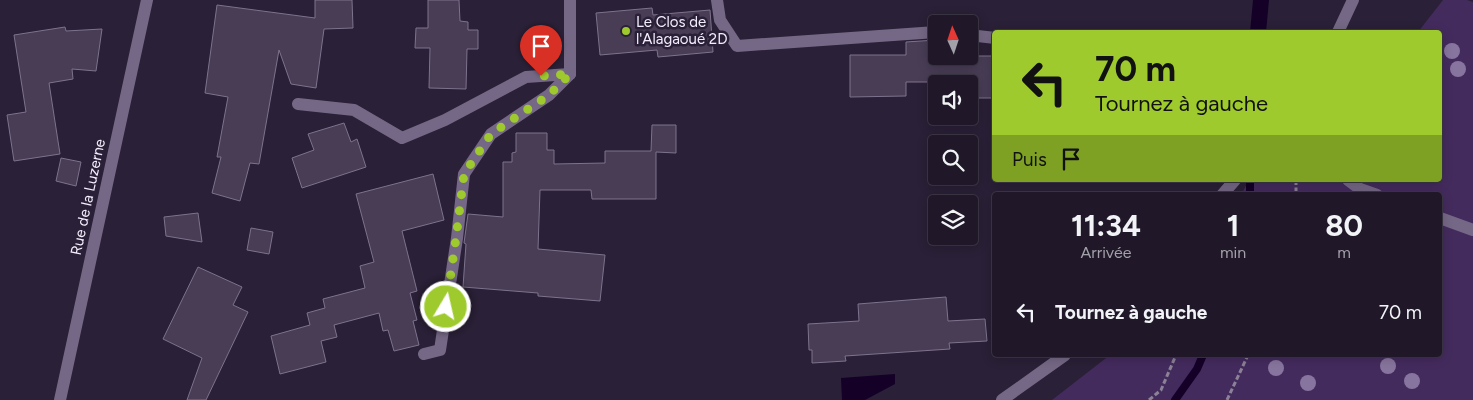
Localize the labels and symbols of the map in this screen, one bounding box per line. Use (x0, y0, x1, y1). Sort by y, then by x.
place label: Le Clos de l'Alagaoué 2D (636, 13, 728, 48)
north arrow (928, 15, 978, 65)
pin (520, 25, 562, 76)
marker: Le Clos de l'Alagaoué 2D (620, 25, 632, 37)
street label: Rue de la Luzerne (67, 137, 109, 257)
position arrow (419, 280, 471, 332)

